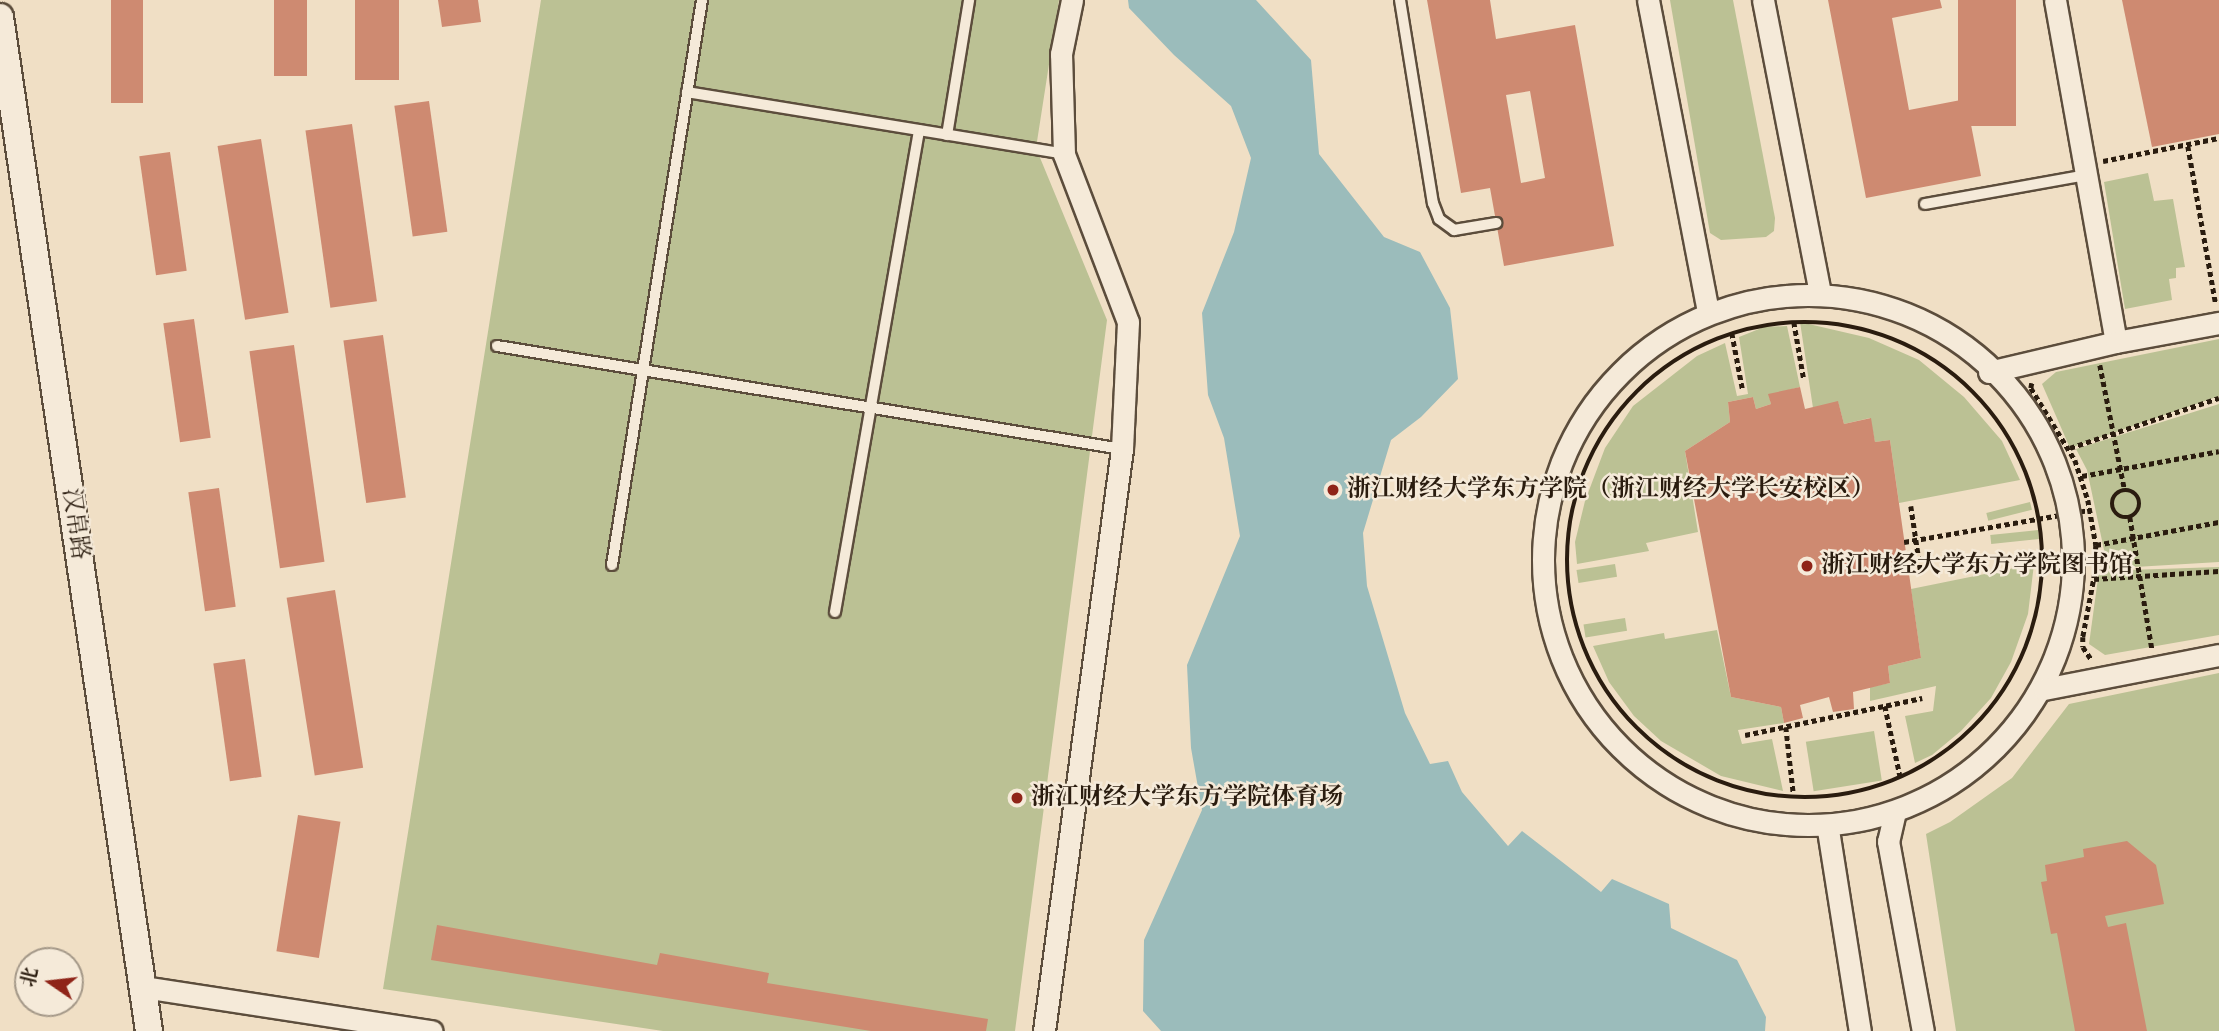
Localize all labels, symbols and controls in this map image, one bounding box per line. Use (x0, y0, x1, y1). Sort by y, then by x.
place label: 浙江财经大学东方学院（浙江财经大学长安校区） (1347, 476, 1875, 504)
marker: 浙江财经大学东方学院（浙江财经大学长安校区） (1325, 482, 1341, 498)
street label: 汉帛路 (56, 486, 94, 562)
place label: 浙江财经大学东方学院图书馆 (1821, 552, 2133, 580)
marker: 浙江财经大学东方学院图书馆 (1799, 558, 1815, 574)
place label: 浙江财经大学东方学院体育场 (1031, 784, 1343, 812)
marker: 浙江财经大学东方学院体育场 (1009, 790, 1025, 806)
north arrow (14, 947, 84, 1017)
text: 北 (17, 965, 44, 989)

